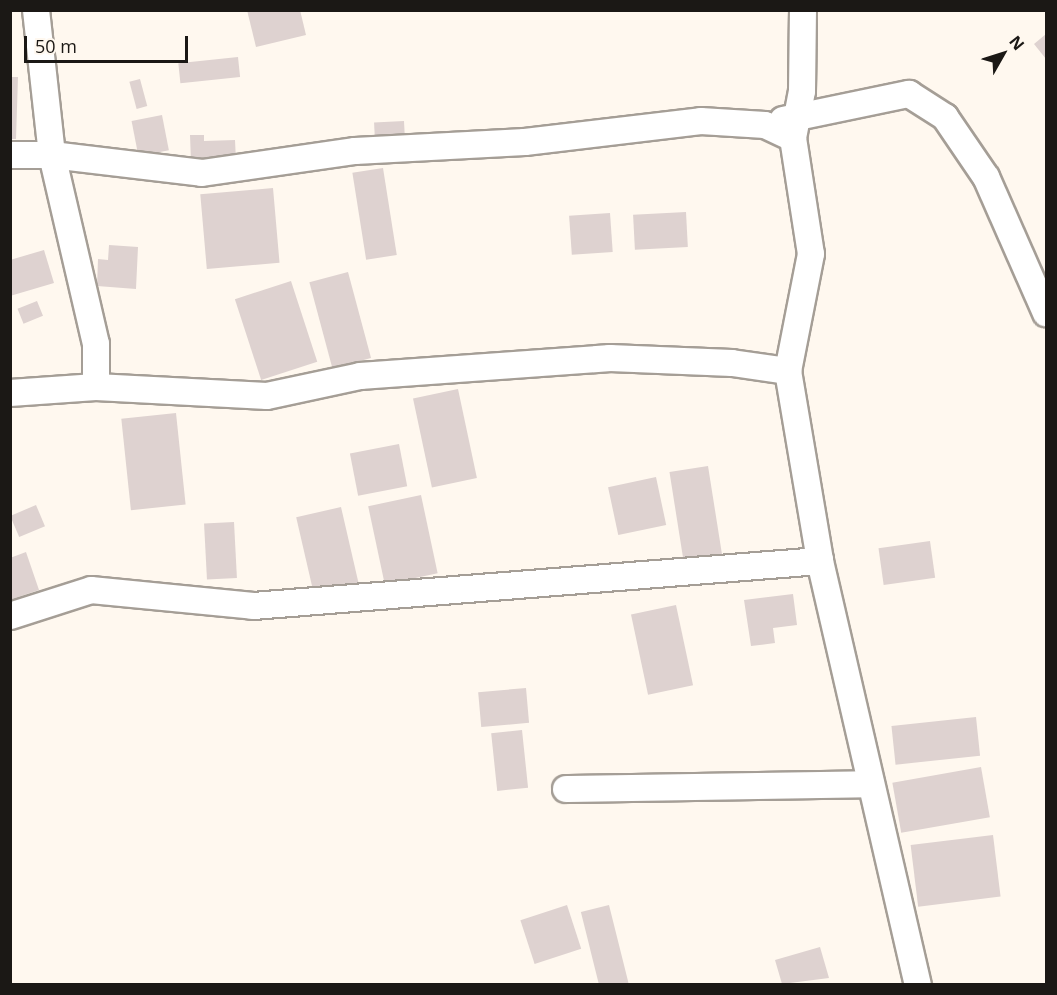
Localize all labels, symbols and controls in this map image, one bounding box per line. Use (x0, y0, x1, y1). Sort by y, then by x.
scale bar (27, 24, 190, 62)
north arrow (973, 24, 1033, 84)
text: N (1004, 31, 1030, 55)
text: 50 m (35, 34, 77, 58)

